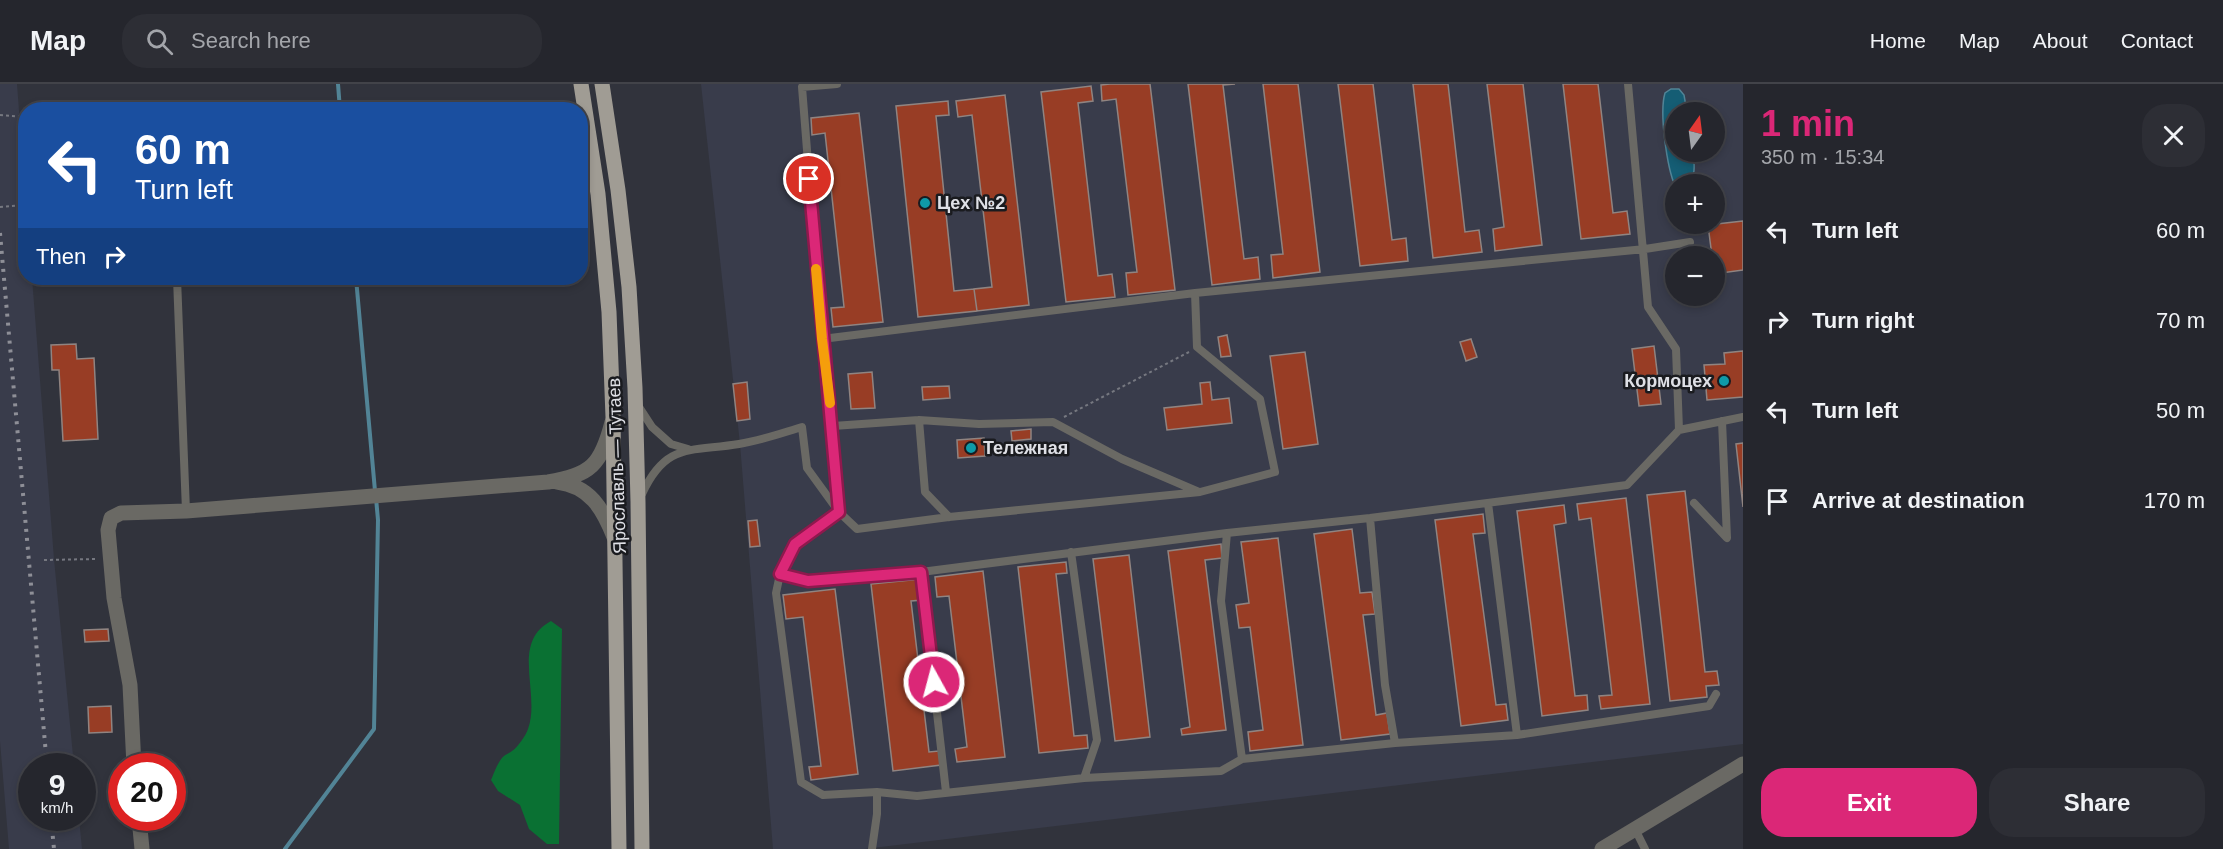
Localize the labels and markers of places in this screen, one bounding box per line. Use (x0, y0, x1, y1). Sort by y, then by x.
pin (783, 153, 834, 204)
place label: Цех №2 (937, 193, 1005, 213)
marker: Цех №2 (918, 196, 932, 210)
place label: Кормоцех (1624, 371, 1712, 391)
marker: Кормоцех (1717, 374, 1731, 388)
place label: Тележная (983, 438, 1068, 458)
marker: Тележная (964, 441, 978, 455)

